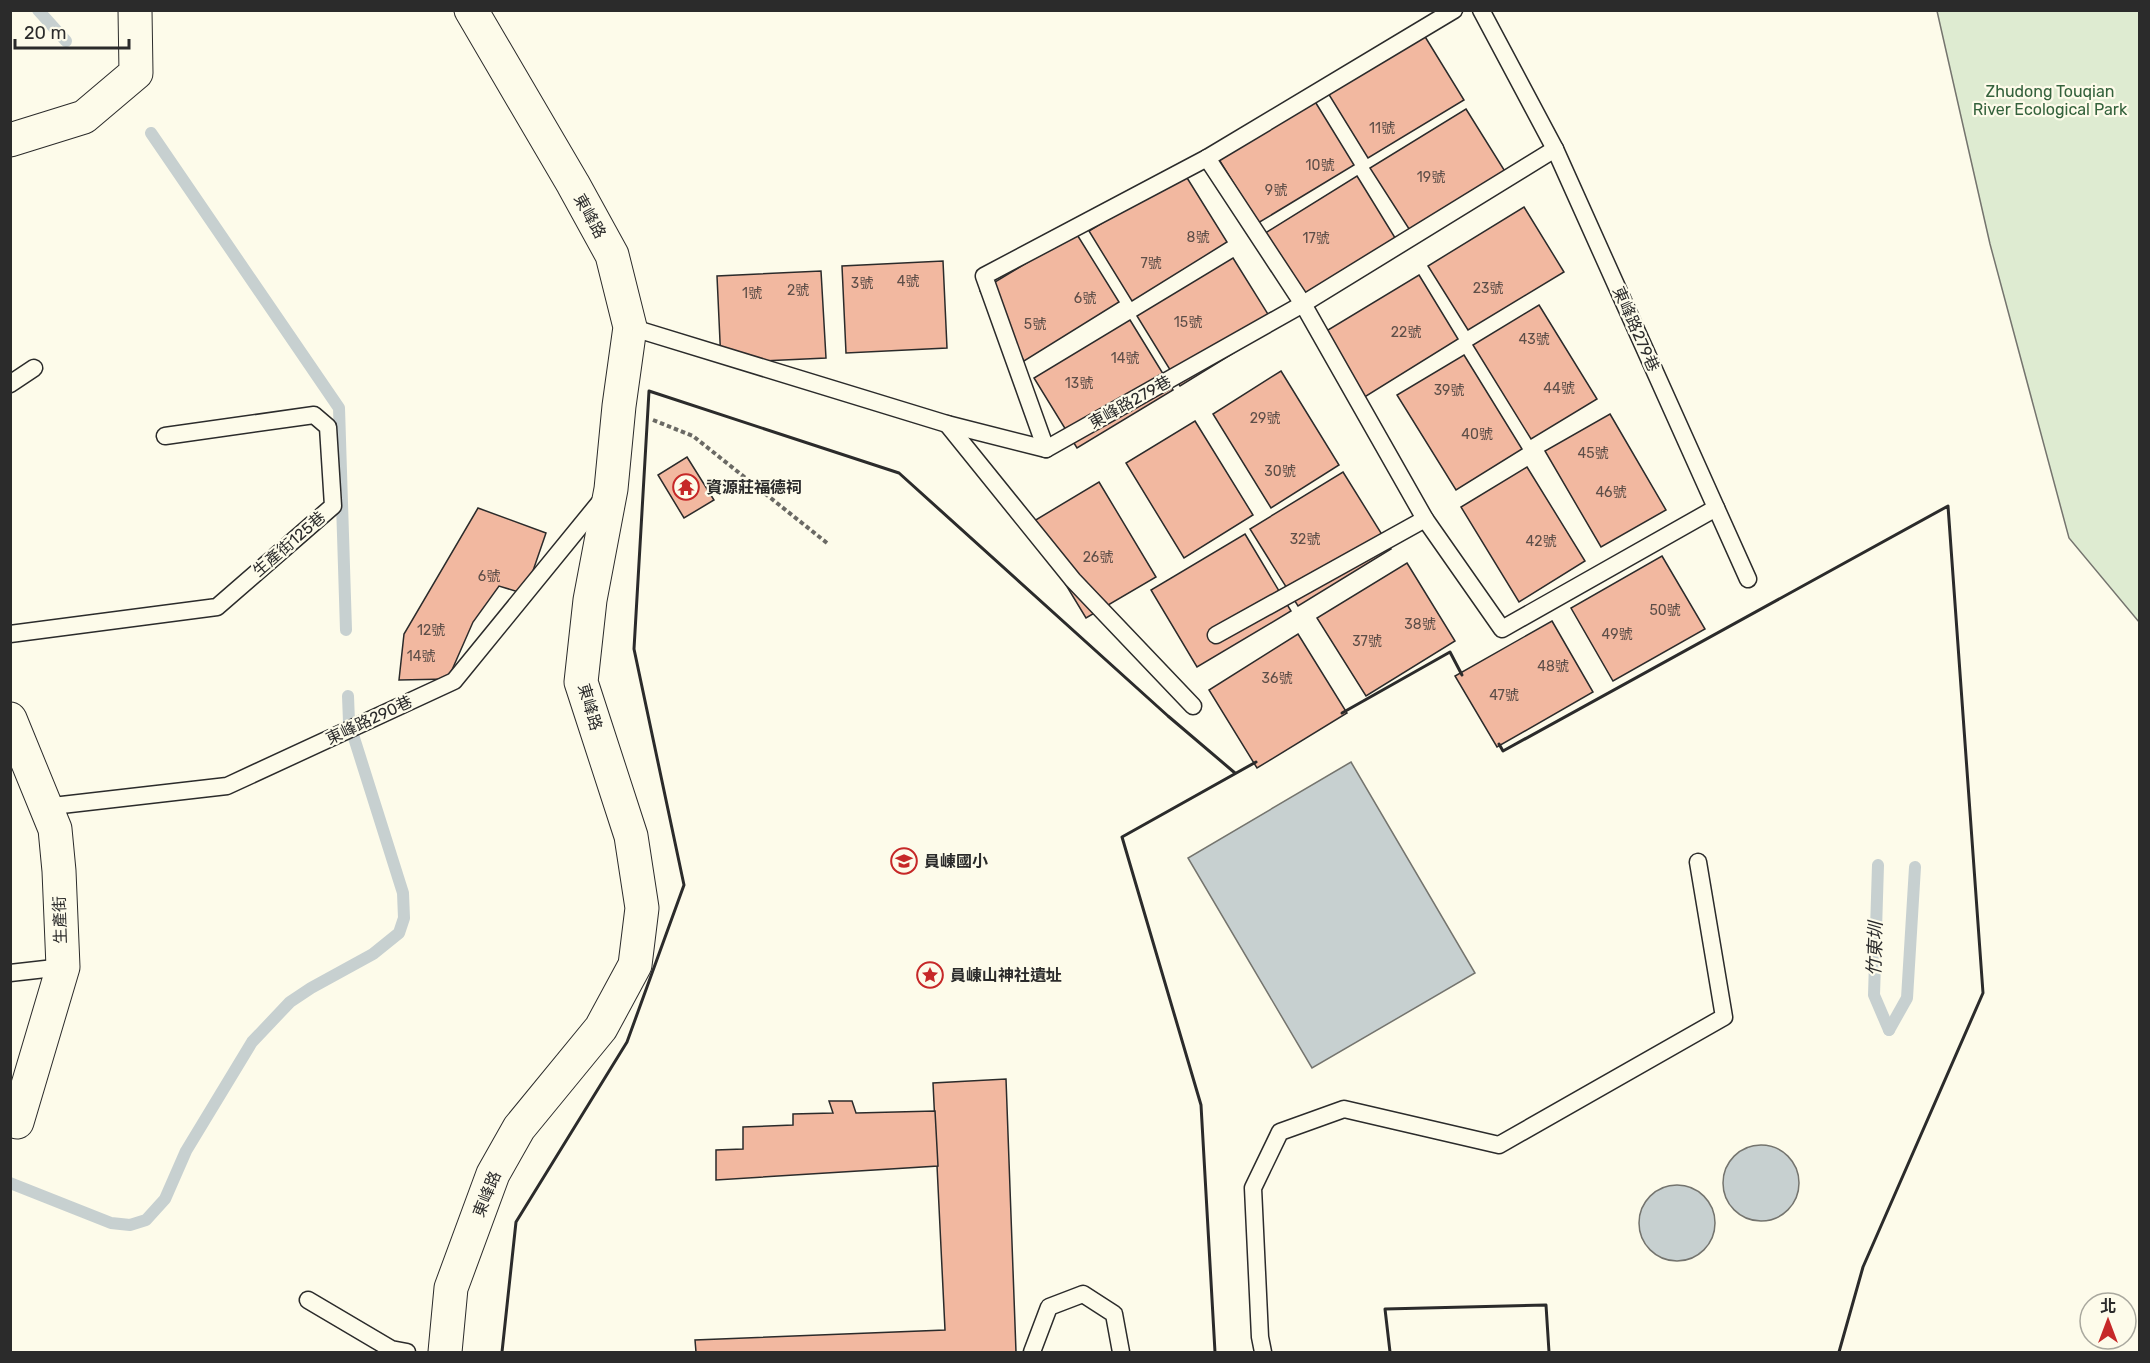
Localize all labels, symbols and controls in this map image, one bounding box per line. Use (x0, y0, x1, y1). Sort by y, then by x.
scale bar (15, 12, 129, 50)
text: 20 m (24, 22, 66, 44)
park label: Zhudong Touqian River Ecological Park (1973, 82, 2128, 119)
house number: 11號 (1369, 120, 1395, 137)
house number: 10號 (1306, 157, 1334, 174)
house number: 19號 (1417, 169, 1445, 186)
house number: 9號 (1265, 182, 1287, 199)
street label: 東峰路 (570, 190, 610, 242)
house number: 8號 (1187, 229, 1209, 246)
house number: 17號 (1302, 230, 1330, 247)
house number: 7號 (1140, 255, 1162, 272)
house number: 4號 (897, 273, 919, 290)
house number: 3號 (851, 275, 873, 292)
house number: 23號 (1473, 280, 1503, 297)
house number: 2號 (787, 282, 809, 299)
street label: 東峰路279巷 (1609, 284, 1663, 374)
house number: 1號 (742, 285, 762, 302)
house number: 6號 (1074, 290, 1096, 307)
house number: 15號 (1174, 314, 1202, 331)
house number: 5號 (1024, 316, 1046, 333)
house number: 22號 (1391, 324, 1421, 341)
house number: 43號 (1518, 331, 1550, 348)
house number: 14號 (1111, 350, 1139, 367)
street label: 東峰路279巷 (1086, 372, 1174, 432)
house number: 13號 (1065, 375, 1093, 392)
house number: 44號 (1543, 380, 1575, 397)
house number: 39號 (1434, 382, 1464, 399)
house number: 29號 (1250, 410, 1280, 427)
house number: 40號 (1461, 426, 1493, 443)
house number: 45號 (1577, 445, 1609, 462)
house number: 30號 (1264, 463, 1296, 480)
temple icon: 資源莊福德祠 (671, 472, 701, 502)
place label: 資源莊福德祠 (706, 478, 802, 497)
house number: 46號 (1595, 484, 1627, 501)
street label: 生產街125巷 (249, 507, 329, 581)
house number: 32號 (1290, 531, 1320, 548)
house number: 42號 (1526, 533, 1556, 550)
house number: 26號 (1083, 549, 1113, 566)
house number: 6號 (478, 568, 500, 585)
house number: 50號 (1649, 602, 1681, 619)
house number: 38號 (1404, 616, 1436, 633)
house number: 12號 (417, 622, 445, 639)
house number: 49號 (1602, 626, 1632, 643)
house number: 37號 (1352, 633, 1382, 650)
house number: 14號 (407, 648, 435, 665)
house number: 48號 (1537, 658, 1569, 675)
house number: 36號 (1262, 670, 1292, 687)
street label: 東峰路 (574, 681, 606, 733)
house number: 47號 (1489, 687, 1519, 704)
street label: 東峰路290巷 (323, 692, 415, 748)
school or university icon: 員崠國小 (889, 846, 919, 876)
place label: 員崠國小 (924, 852, 988, 871)
street label: 生產街 (50, 896, 70, 944)
water label: 竹東圳 (1863, 919, 1887, 976)
place icon: 員崠山神社遺址 (915, 960, 945, 990)
place label: 員崠山神社遺址 (950, 966, 1062, 985)
street label: 東峰路 (469, 1168, 505, 1220)
north arrow (2078, 1291, 2138, 1351)
text: 北 (2100, 1297, 2116, 1316)

